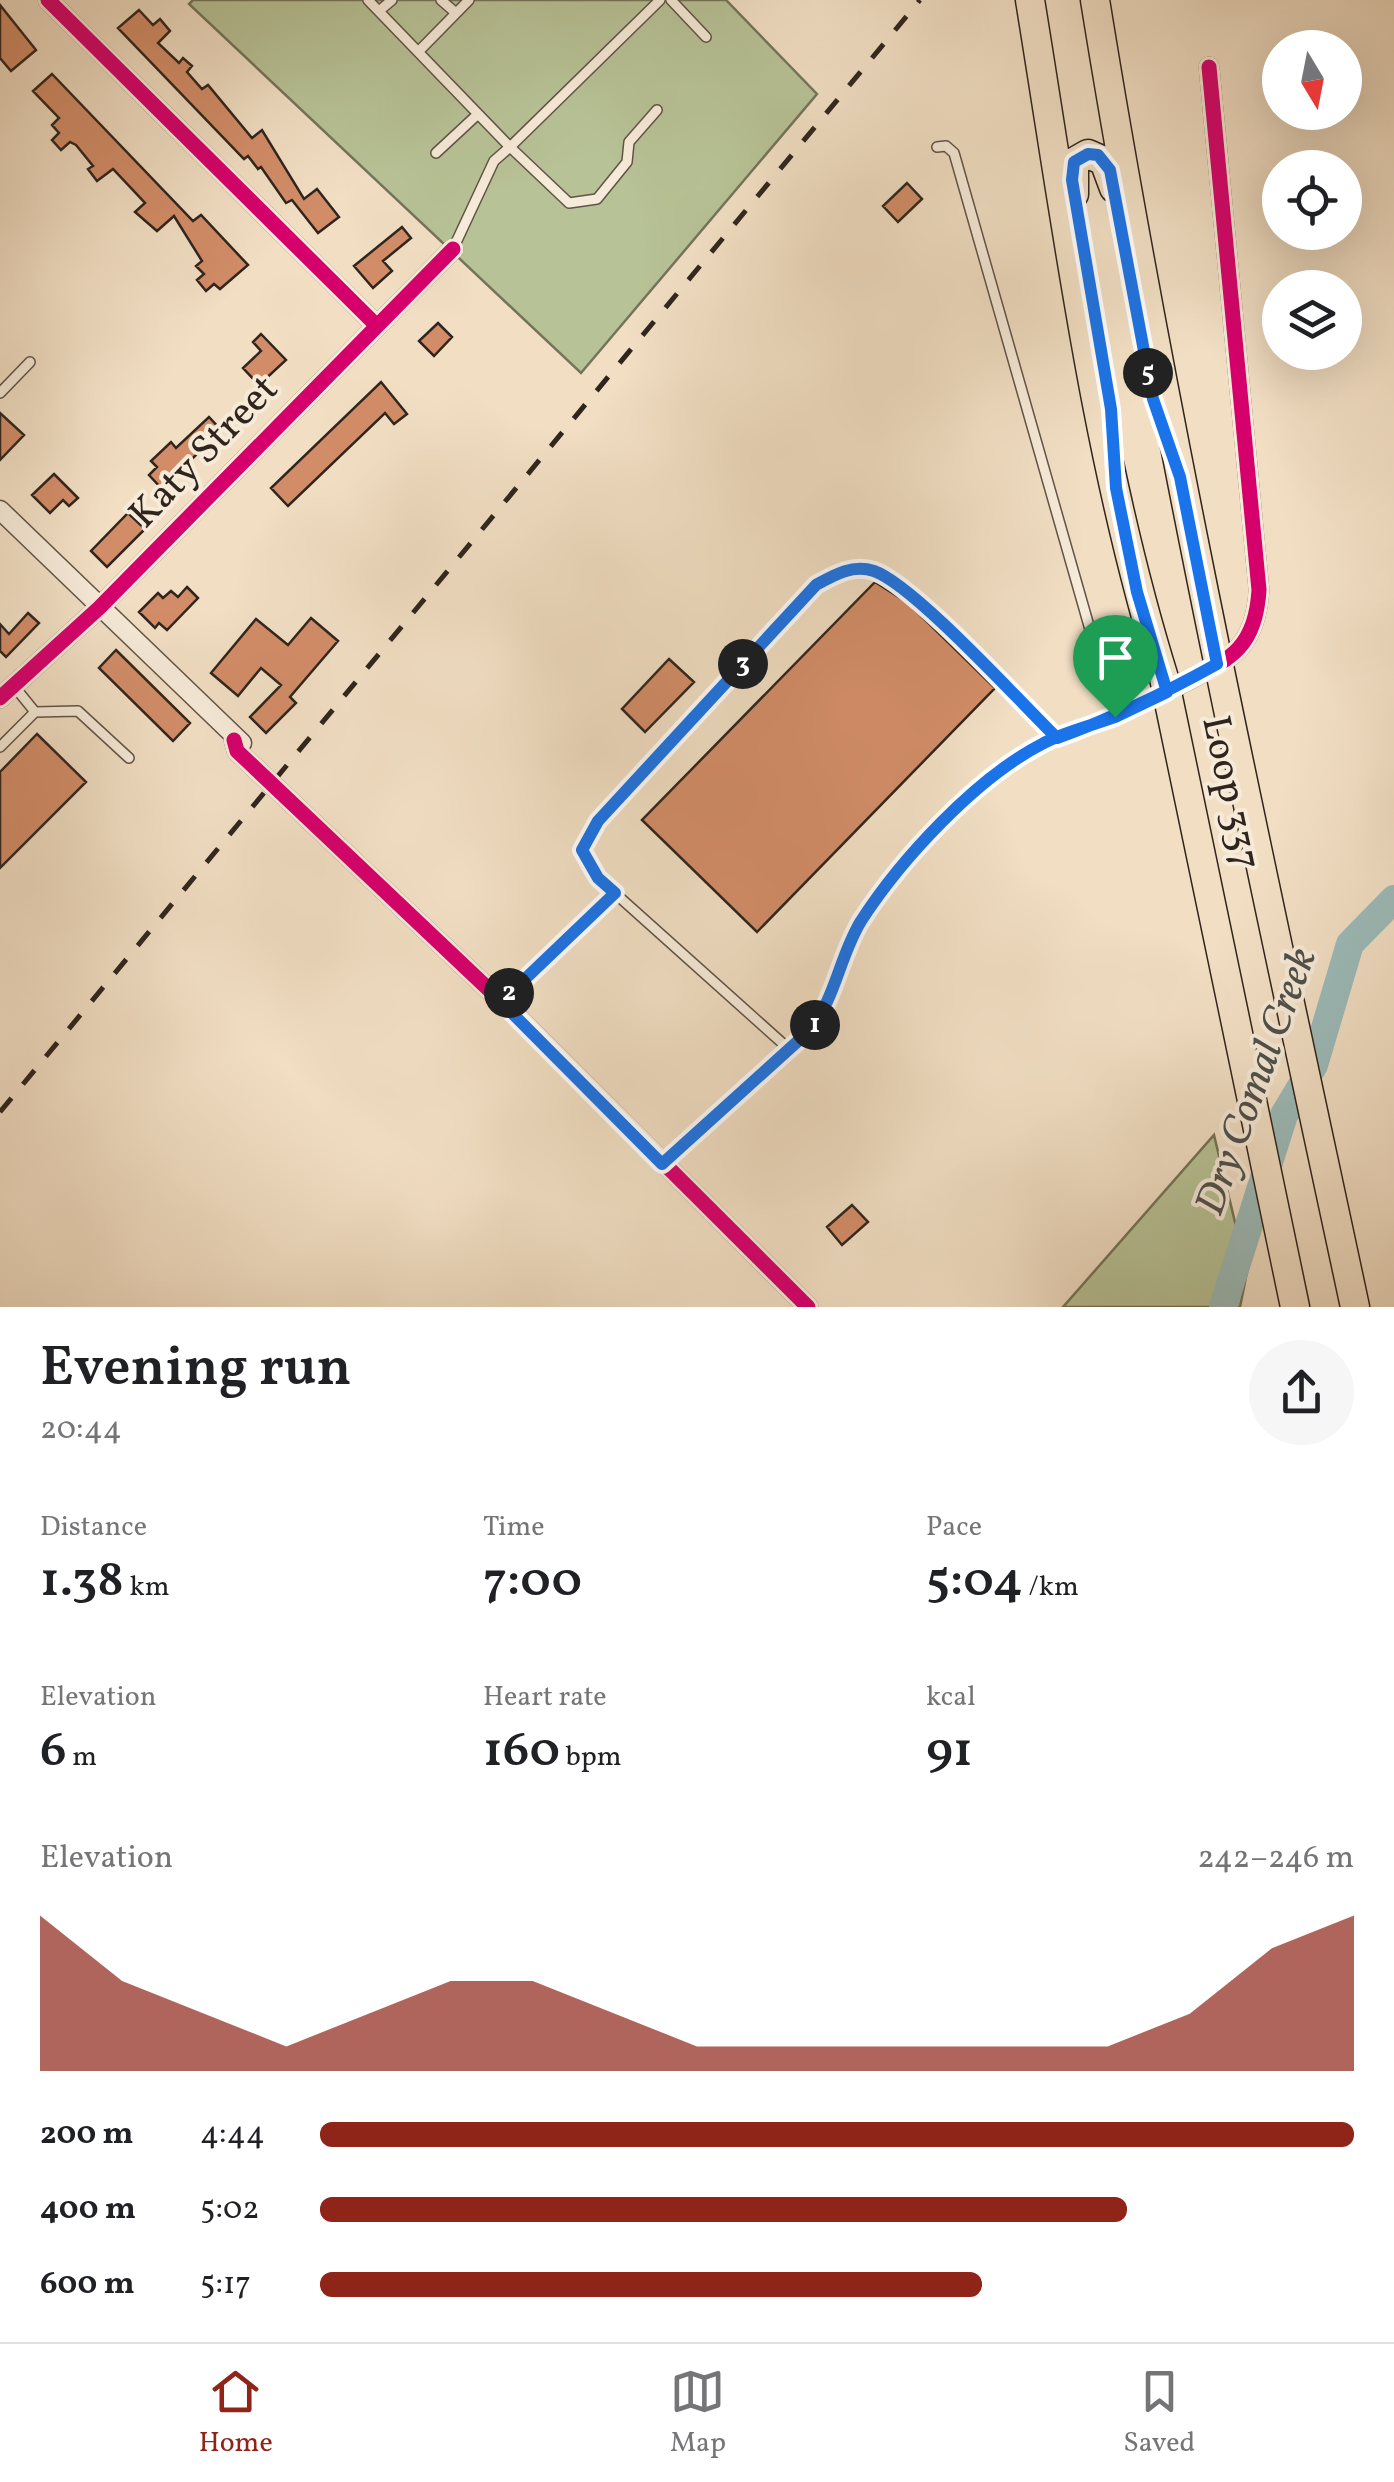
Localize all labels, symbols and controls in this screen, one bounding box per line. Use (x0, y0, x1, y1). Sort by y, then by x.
north arrow (1262, 30, 1362, 130)
map controls (1262, 30, 1362, 370)
button: locate (1262, 150, 1362, 250)
button: layers (1262, 270, 1362, 370)
pin: 5 (1123, 348, 1173, 398)
text: 5 (1141, 353, 1155, 392)
street label: Katy Street (118, 364, 292, 542)
pin (1073, 615, 1158, 718)
icon: arrive (1088, 630, 1143, 685)
pin: 3 (718, 639, 768, 689)
text: 3 (736, 644, 750, 683)
street label: Loop 337 (1185, 711, 1273, 875)
water label: Dry Comal Creek (1182, 940, 1334, 1224)
pin: 2 (484, 968, 534, 1018)
text: 2 (502, 973, 516, 1012)
pin: 1 (790, 1000, 840, 1050)
text: 1 (809, 1005, 821, 1044)
text: Evening run (40, 1332, 352, 1408)
button: share (1249, 1340, 1354, 1445)
text: 20:44 (40, 1408, 122, 1452)
text: Distance (40, 1508, 147, 1547)
text: Time (483, 1508, 544, 1547)
text: Pace (926, 1508, 982, 1547)
text: 1.38 (40, 1547, 124, 1617)
text: 7:00 (483, 1547, 582, 1617)
text: 5:04 (926, 1547, 1023, 1617)
text: km (124, 1568, 169, 1607)
text: /km (1023, 1568, 1079, 1607)
text: Elevation (40, 1678, 156, 1717)
text: Heart rate (483, 1678, 607, 1717)
text: kcal (926, 1678, 976, 1717)
text: 6 (40, 1717, 67, 1787)
text: 160 (483, 1717, 560, 1787)
text: 91 (926, 1717, 973, 1787)
text: m (67, 1738, 97, 1777)
text: bpm (560, 1738, 622, 1777)
text: Elevation (40, 1837, 173, 1881)
text: 242–246 m (1197, 1837, 1354, 1881)
text: 200 m (40, 2113, 134, 2157)
text: 4:44 (200, 2113, 265, 2157)
text: 400 m (40, 2188, 136, 2232)
text: 5:02 (200, 2188, 259, 2232)
text: 600 m (40, 2263, 135, 2307)
text: 5:17 (200, 2263, 251, 2307)
tab: Home (199, 2364, 273, 2463)
tab: Map (670, 2364, 726, 2463)
tab: Saved (1123, 2364, 1195, 2463)

